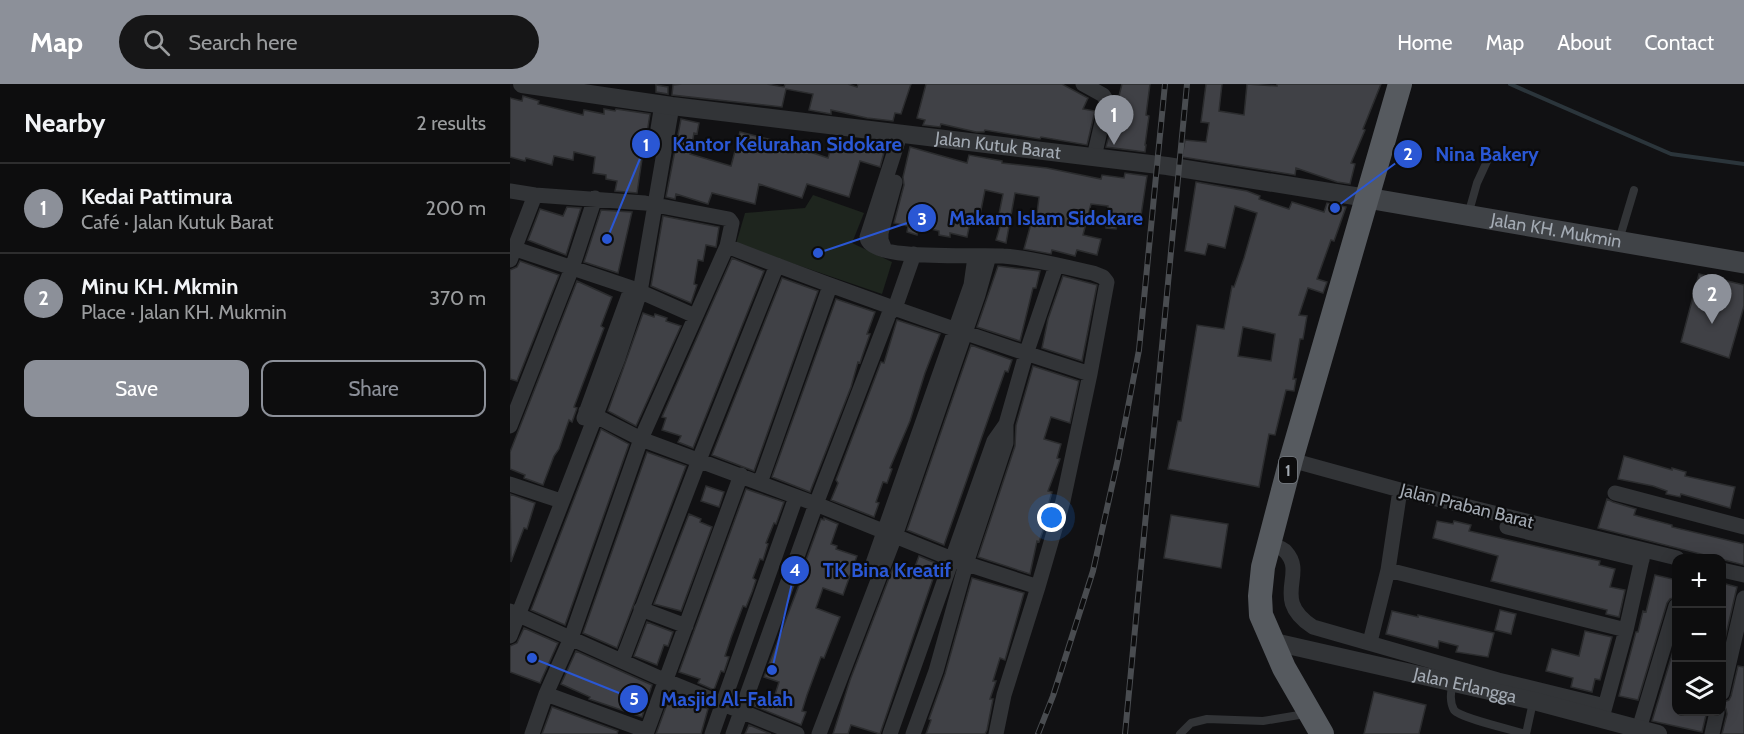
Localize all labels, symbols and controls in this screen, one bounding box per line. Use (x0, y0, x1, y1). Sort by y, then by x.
search box (119, 15, 539, 69)
text: Map (30, 25, 83, 59)
icon: search (140, 26, 173, 59)
text: Search here (188, 29, 297, 56)
text: Home (1397, 30, 1453, 55)
text: Map (1486, 30, 1524, 55)
text: About (1557, 30, 1611, 55)
text: Contact (1644, 30, 1714, 55)
pin: 1 (1094, 95, 1134, 145)
text: Nearby (24, 107, 105, 139)
text: 2 results (416, 111, 486, 135)
callout: Kantor Kelurahan Sidokare (631, 125, 914, 163)
street label: Jalan Kutuk Barat (933, 127, 1062, 164)
text: Kantor Kelurahan Sidokare (672, 132, 902, 156)
text: 1 (643, 134, 649, 156)
callout: Nina Bakery (1393, 135, 1551, 173)
text: Nina Bakery (1435, 142, 1539, 166)
text: 2 (1403, 143, 1413, 165)
text: Kedai Pattimura (81, 183, 232, 210)
text: 1 (40, 196, 47, 220)
text: 200 m (426, 196, 486, 220)
callout: Makam Islam Sidokare (907, 199, 1155, 237)
text: Makam Islam Sidokare (949, 206, 1143, 230)
text: 3 (917, 208, 927, 230)
street label: Jalan KH. Mukmin (1488, 208, 1623, 253)
text: Café · Jalan Kutuk Barat (81, 210, 274, 234)
text: Minu KH. Mkmin (81, 273, 239, 300)
pin: 2 (1692, 274, 1732, 324)
text: 2 (38, 286, 49, 310)
text: 370 m (429, 286, 486, 310)
text: Place · Jalan KH. Mukmin (81, 300, 287, 324)
button: Save (24, 360, 249, 417)
button: Share (261, 360, 486, 417)
road number: 1 (1279, 457, 1297, 483)
street label: Jalan Praban Barat (1397, 479, 1536, 533)
your location (1037, 503, 1066, 532)
callout: TK Bina Kreatif (780, 551, 963, 589)
map controls (1672, 554, 1726, 716)
button: + (1672, 554, 1726, 608)
text: TK Bina Kreatif (823, 558, 951, 582)
text: 4 (789, 559, 801, 581)
button: − (1672, 608, 1726, 662)
button: layers (1672, 662, 1726, 716)
street label: Jalan Erlangga (1410, 663, 1519, 708)
callout: Masjid Al-Falah (619, 680, 805, 718)
text: Masjid Al-Falah (661, 687, 793, 711)
text: 5 (629, 688, 639, 710)

